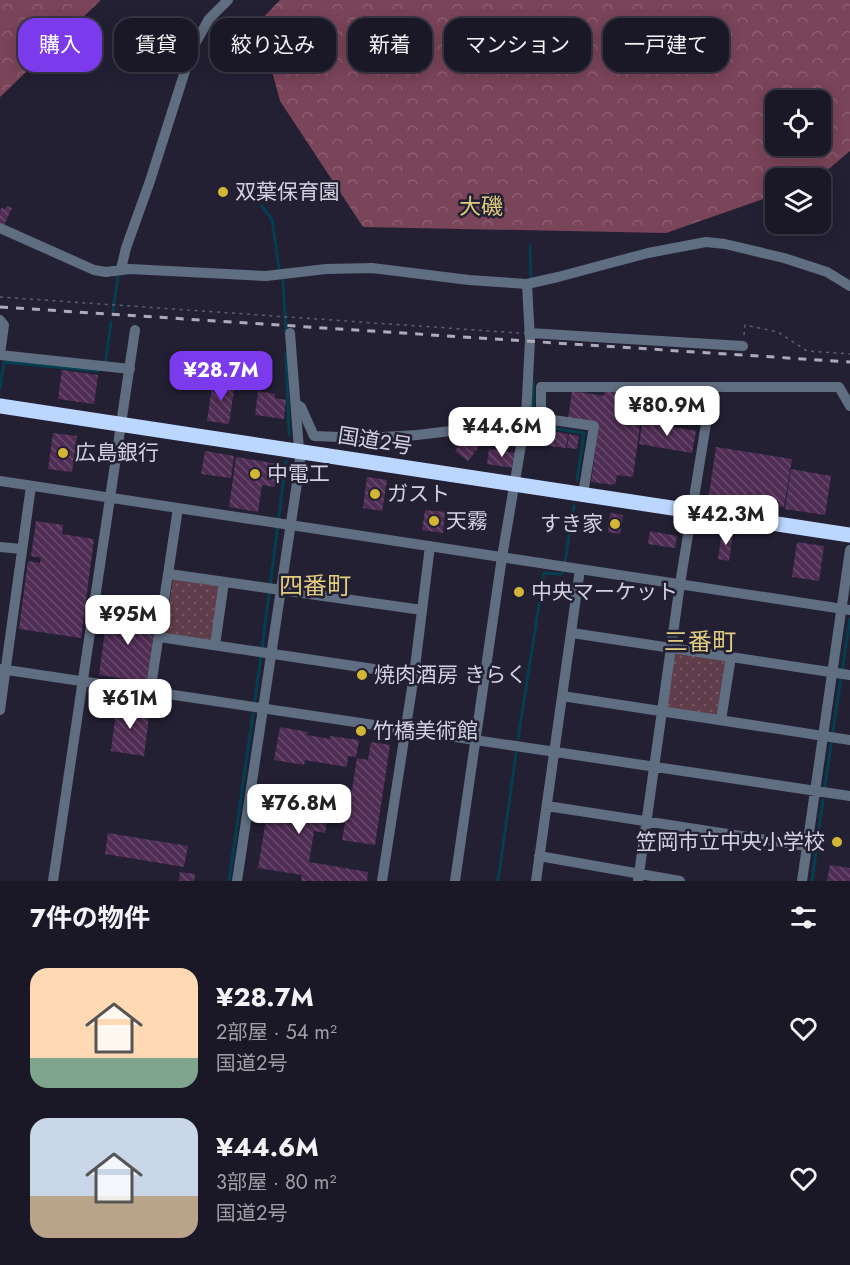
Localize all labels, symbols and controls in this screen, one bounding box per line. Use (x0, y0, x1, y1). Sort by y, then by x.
chip: 購入 (18, 18, 102, 72)
chip: 賃貸 (114, 18, 198, 72)
chip: 絞り込み (210, 18, 336, 72)
chip: 新着 (348, 18, 432, 72)
chip: マンション (444, 18, 591, 72)
chip: 一戸建て (603, 18, 729, 72)
map controls (765, 90, 831, 234)
button: locate (765, 90, 831, 156)
button: layers (765, 168, 831, 234)
place label: 双葉保育園 (235, 177, 340, 207)
marker: 双葉保育園 (216, 185, 230, 199)
district label: 大磯 (459, 190, 503, 222)
pin: ¥28.7M (172, 351, 270, 402)
text: ¥28.7M (183, 356, 259, 385)
pin: ¥80.9M (618, 386, 716, 437)
text: ¥80.9M (629, 391, 705, 420)
pin: ¥44.6M (453, 407, 551, 458)
text: ¥44.6M (463, 412, 541, 441)
street label: 国道2号 (336, 420, 414, 462)
place label: 広島銀行 (75, 438, 159, 468)
marker: 広島銀行 (56, 446, 70, 460)
place label: 中電工 (267, 459, 330, 489)
marker: 中電工 (248, 467, 262, 481)
place label: ガスト (387, 479, 450, 509)
marker: ガスト (368, 487, 382, 501)
pin: ¥42.3M (677, 495, 775, 546)
text: ¥42.3M (687, 500, 765, 529)
place label: 天霧 (446, 506, 488, 536)
place label: すき家 (540, 509, 603, 539)
marker: 天霧 (427, 514, 441, 528)
marker: すき家 (608, 517, 622, 531)
district label: 四番町 (279, 568, 351, 603)
place label: 中央マーケット (531, 577, 678, 607)
marker: 中央マーケット (512, 585, 526, 599)
pin: ¥95M (92, 595, 164, 646)
text: ¥95M (99, 600, 157, 629)
district label: 三番町 (664, 624, 736, 659)
place label: 焼肉酒房 きらく (374, 660, 527, 690)
marker: 焼肉酒房 きらく (355, 668, 369, 682)
pin: ¥61M (94, 679, 166, 730)
text: ¥61M (103, 684, 157, 713)
place label: 竹橋美術館 (373, 716, 478, 746)
marker: 竹橋美術館 (354, 724, 368, 738)
pin: ¥76.8M (250, 784, 348, 835)
text: ¥76.8M (261, 789, 337, 818)
place label: 笠岡市立中央小学校 (636, 827, 825, 857)
marker: 笠岡市立中央小学校 (830, 835, 844, 849)
text: 7件の物件 (30, 899, 150, 937)
icon: filters (787, 901, 820, 934)
text: ¥28.7M (216, 978, 314, 1016)
icon: home (78, 992, 150, 1064)
icon: heart (787, 1012, 820, 1045)
text: 2部屋 · 54 m² (216, 1018, 337, 1047)
text: 国道2号 (216, 1049, 287, 1078)
text: ¥44.6M (216, 1128, 319, 1166)
icon: home (78, 1142, 150, 1214)
icon: heart (787, 1162, 820, 1195)
text: 3部屋 · 80 m² (216, 1168, 336, 1197)
text: 国道2号 (216, 1199, 287, 1228)

